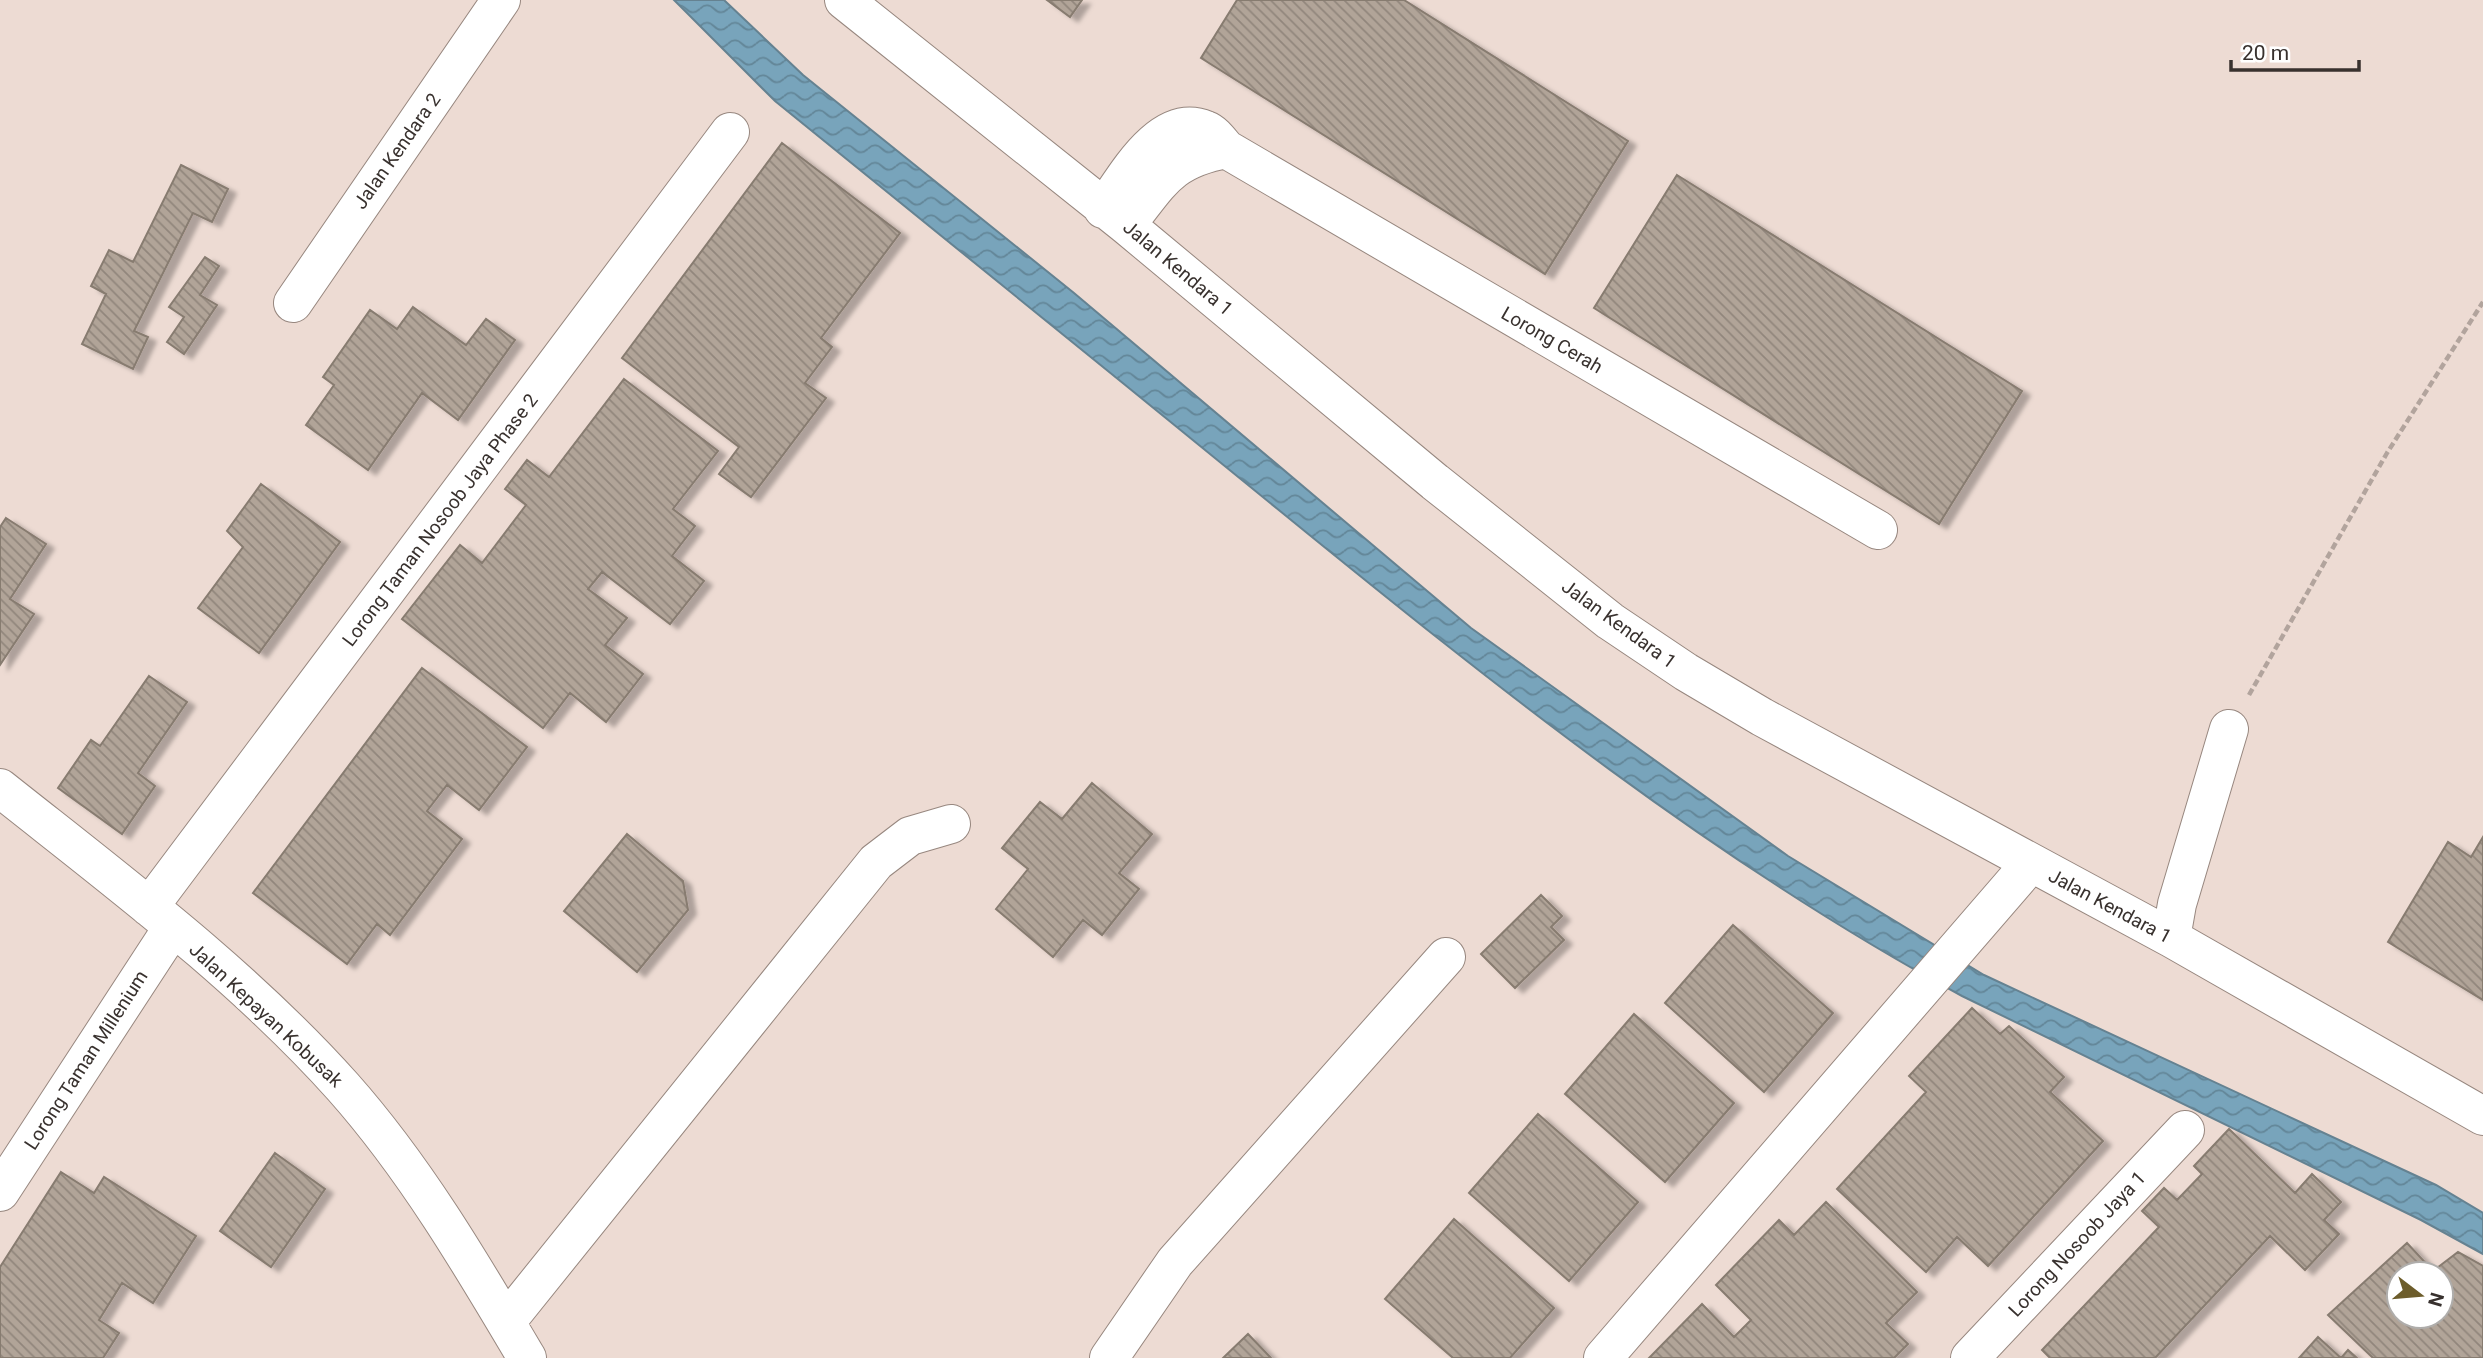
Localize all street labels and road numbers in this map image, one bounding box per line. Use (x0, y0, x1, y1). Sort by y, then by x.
street label: Jalan Kendara 2 (349, 89, 445, 213)
street label: Jalan Kendara 1 (1118, 215, 1238, 321)
street label: Lorong Cerah (1497, 302, 1607, 378)
street label: Lorong Taman Nosoob Jaya Phase 2 (337, 389, 543, 651)
street label: Jalan Kendara 1 (1557, 575, 1681, 673)
street label: Jalan Kendara 1 (2045, 864, 2175, 948)
street label: Jalan Kepayan Kobusak (185, 938, 348, 1092)
street label: Lorong Taman Millenium (19, 966, 153, 1154)
street label: Lorong Nosoob Jaya 1 (2004, 1166, 2150, 1322)

